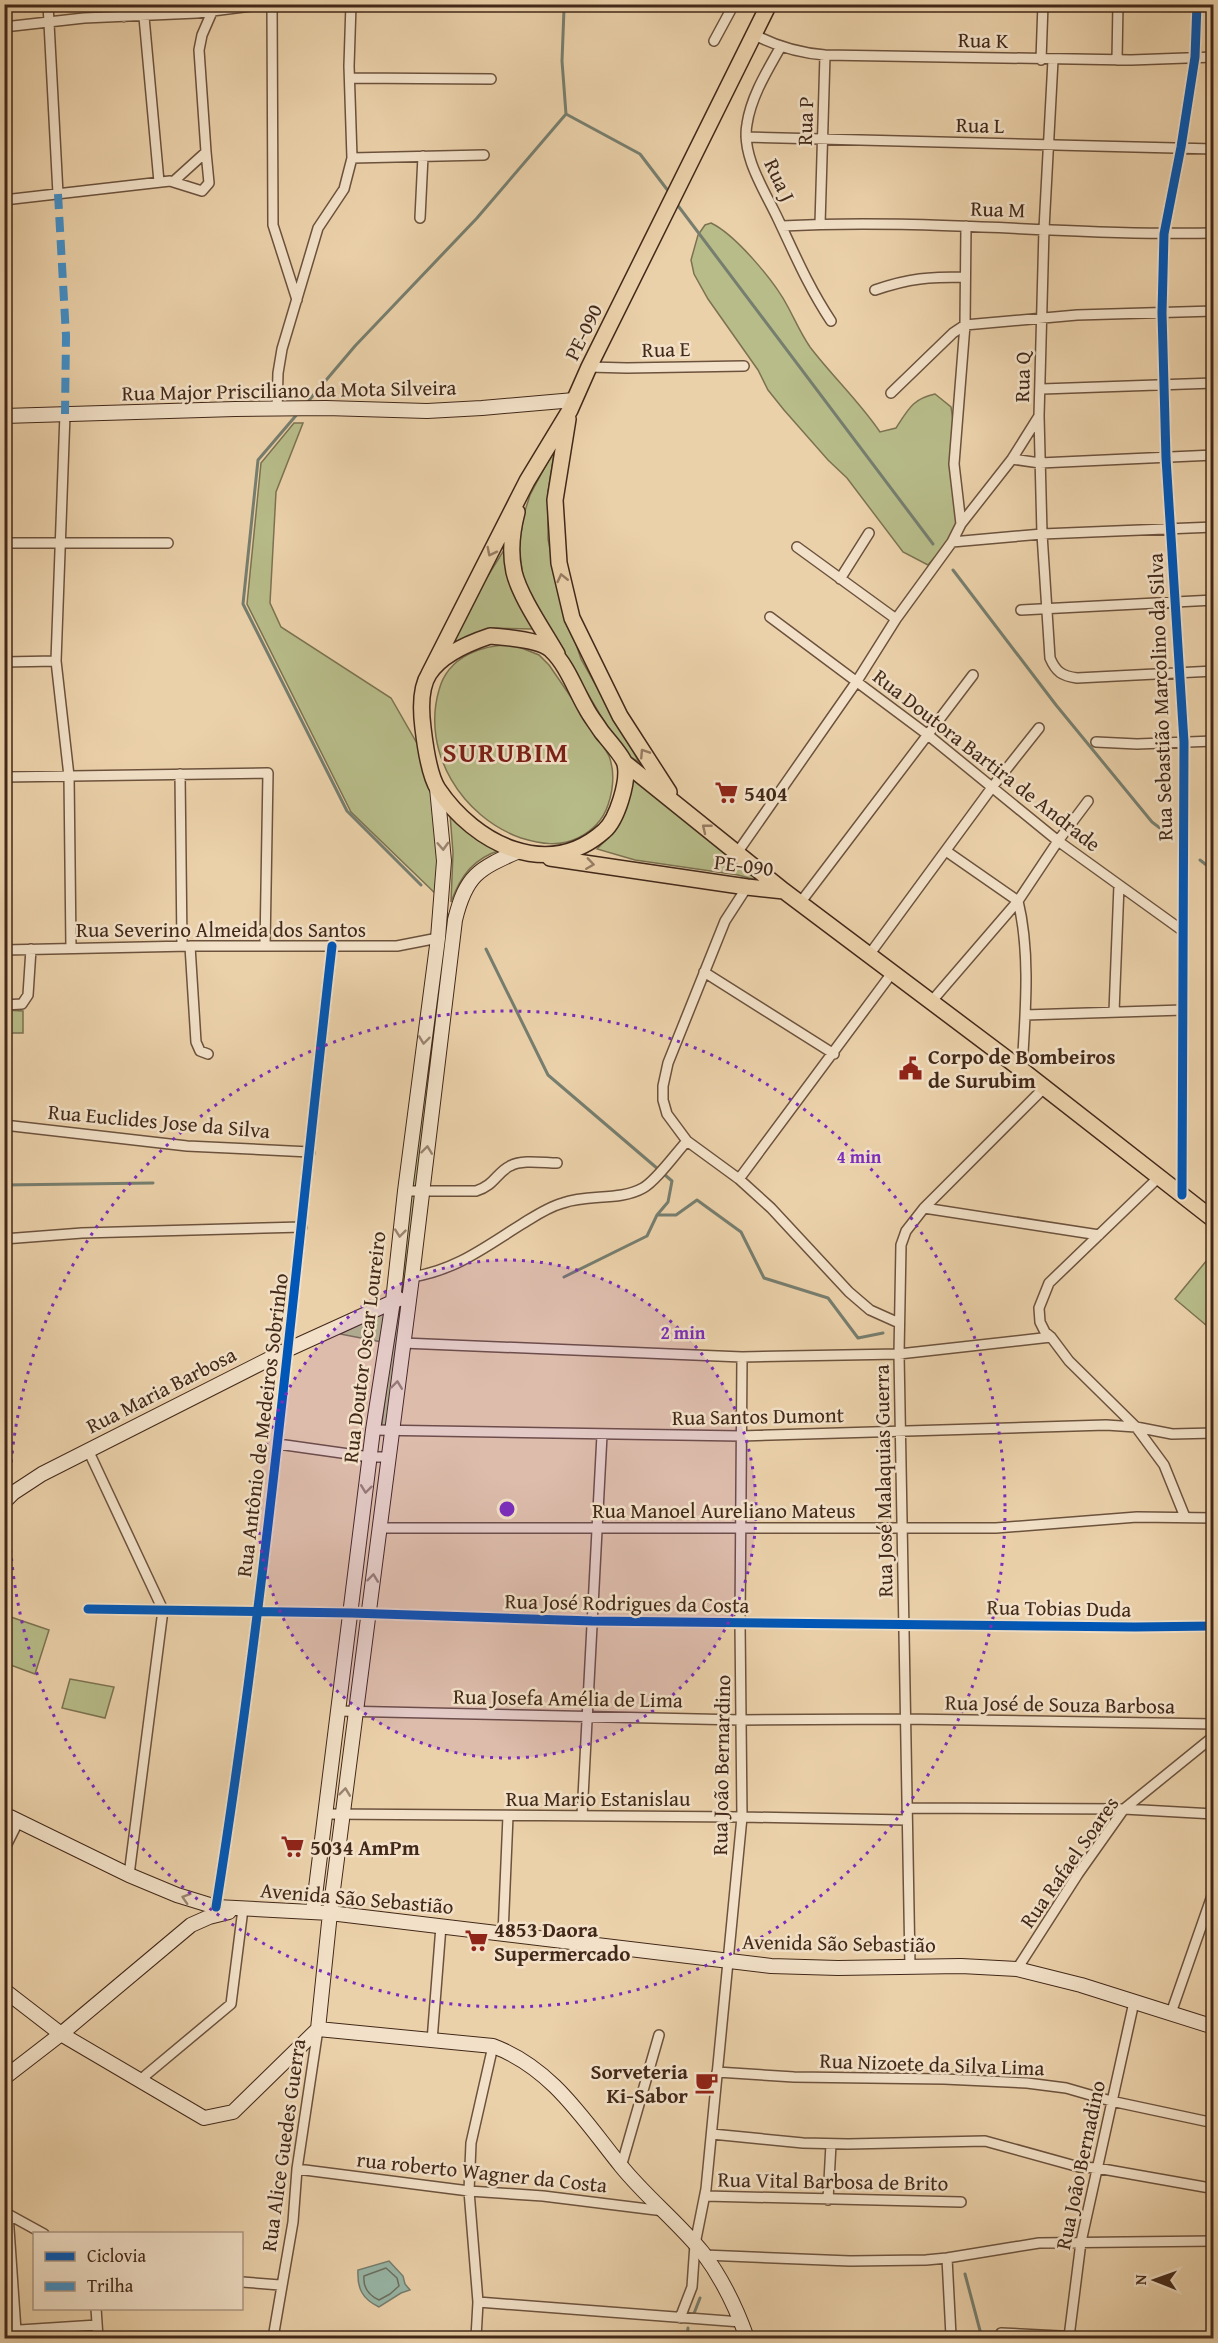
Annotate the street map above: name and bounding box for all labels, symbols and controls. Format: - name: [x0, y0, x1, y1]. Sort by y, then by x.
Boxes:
- street label: Rua K: [958, 24, 1009, 56]
- street label: Rua P: [789, 96, 821, 146]
- street label: Rua L: [956, 109, 1004, 141]
- street label: Rua J: [757, 153, 803, 207]
- street label: Rua M: [970, 193, 1026, 225]
- street label: PE-090: [556, 298, 610, 366]
- street label: Rua E: [641, 333, 691, 365]
- street label: Rua Q: [1006, 350, 1038, 403]
- street label: Rua Major Prisciliano da Mota Silveira: [121, 372, 457, 408]
- one-way arrow: [487, 545, 498, 556]
- street label: Rua Sebastião Marcolino da Silva: [1139, 552, 1181, 841]
- one-way arrow: [557, 573, 570, 583]
- street label: Rua Doutora Bartira de Andrade: [866, 661, 1108, 859]
- district label: SURUBIM: [443, 732, 569, 772]
- one-way arrow: [640, 749, 651, 760]
- place label: 5404: [744, 778, 788, 809]
- supermarket icon: 5404: [713, 780, 739, 806]
- one-way arrow: [702, 824, 713, 835]
- one-way arrow: [436, 841, 449, 850]
- street label: PE-090: [713, 846, 775, 884]
- one-way arrow: [586, 858, 595, 870]
- street label: Rua Severino Almeida dos Santos: [76, 914, 366, 945]
- one-way arrow: [419, 1035, 431, 1044]
- place label: Corpo de Bombeiros de Surubim: [928, 1041, 1115, 1096]
- public building icon: Corpo de Bombeiros de Surubim: [897, 1055, 923, 1081]
- street label: Rua Euclides Jose da Silva: [47, 1096, 271, 1146]
- text: 4 min: [837, 1143, 882, 1170]
- one-way arrow: [420, 1145, 433, 1154]
- street label: Rua Doutor Oscar Loureiro: [334, 1229, 394, 1465]
- one-way arrow: [394, 1229, 407, 1238]
- street label: Rua Antônio de Medeiros Sobrinho: [228, 1271, 296, 1579]
- text: 2 min: [661, 1319, 706, 1346]
- street label: Rua Maria Barbosa: [81, 1339, 241, 1441]
- street label: Rua José Malaquias Guerra: [865, 1364, 901, 1598]
- one-way arrow: [391, 1380, 403, 1389]
- street label: Rua Santos Dumont: [672, 1399, 845, 1433]
- one-way arrow: [361, 1484, 373, 1494]
- street label: Rua Manoel Aureliano Mateus: [592, 1495, 856, 1526]
- centre of rings: [497, 1499, 517, 1519]
- one-way arrow: [366, 1574, 378, 1583]
- street label: Rua José Rodrigues da Costa: [504, 1585, 750, 1621]
- street label: Rua Tobias Duda: [986, 1591, 1132, 1625]
- street label: Rua João Bernardino: [704, 1674, 738, 1856]
- street label: Rua Josefa Amélia de Lima: [453, 1680, 683, 1716]
- street label: Rua José de Souza Barbosa: [945, 1686, 1175, 1722]
- street label: Rua Mario Estanislau: [506, 1783, 691, 1814]
- one-way arrow: [339, 1788, 351, 1797]
- street label: Rua Rafael Soares: [1012, 1790, 1126, 1934]
- place label: 5034 AmPm: [310, 1832, 420, 1863]
- supermarket icon: 5034 AmPm: [279, 1834, 305, 1860]
- street label: Avenida São Sebastião: [259, 1874, 455, 1922]
- one-way arrow: [181, 1892, 192, 1905]
- place label: 4853 Daora Supermercado: [494, 1914, 630, 1969]
- street label: Avenida São Sebastião: [742, 1926, 936, 1960]
- supermarket icon: 4853 Daora Supermercado: [463, 1928, 489, 1954]
- street label: Rua Alice Guedes Guerra: [253, 2037, 313, 2253]
- street label: Rua Nizoete da Silva Lima: [819, 2045, 1045, 2083]
- place label: Sorveteria Ki-Sabor: [590, 2056, 688, 2111]
- cafe icon: Sorveteria Ki-Sabor: [693, 2070, 719, 2096]
- street label: Rua João Bernadino: [1047, 2077, 1113, 2253]
- street label: rua roberto Wagner da Costa: [355, 2143, 609, 2201]
- street label: Rua Vital Barbosa de Brito: [717, 2163, 949, 2199]
- legend: [33, 2232, 243, 2310]
- text: Ciclovia: [87, 2242, 146, 2269]
- north arrow: [1125, 2250, 1185, 2310]
- text: Trilha: [87, 2272, 134, 2299]
- text: N: [1128, 2274, 1152, 2285]

